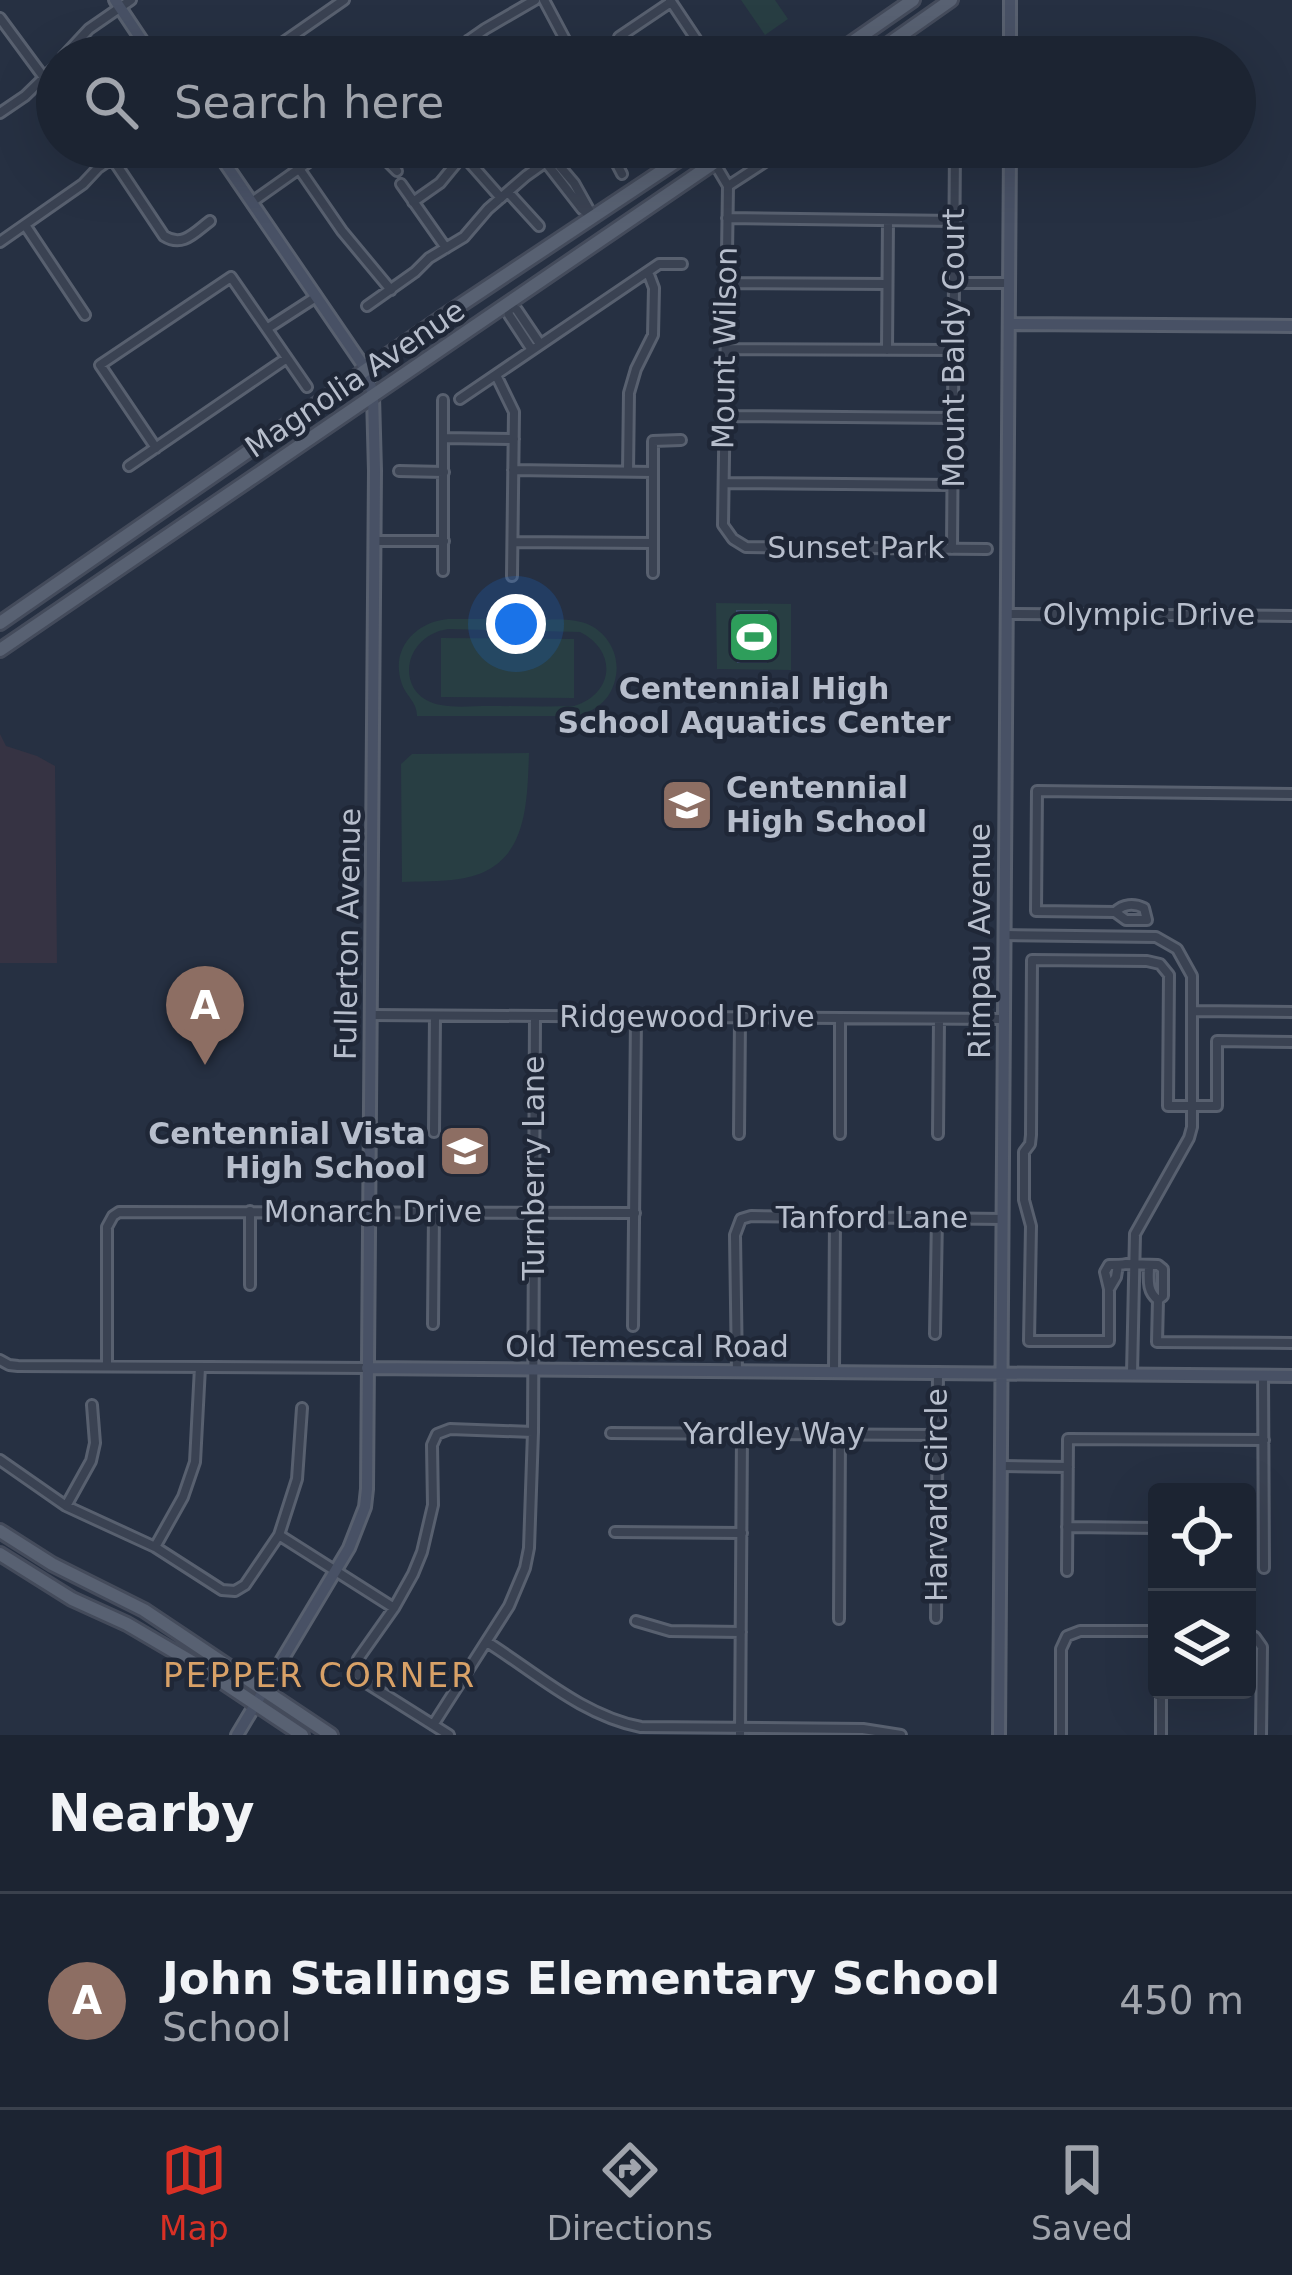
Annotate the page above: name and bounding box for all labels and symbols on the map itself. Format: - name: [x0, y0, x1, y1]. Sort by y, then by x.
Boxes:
- street label: Mount Baldy Court: [936, 208, 971, 488]
- street label: Mount Wilson: [705, 247, 744, 449]
- street label: Magnolia Avenue: [239, 292, 471, 465]
- street label: Sunset Park: [767, 530, 945, 565]
- your location: [486, 594, 546, 654]
- street label: Olympic Drive: [1043, 597, 1255, 632]
- sports icon: Centennial High School Aquatics Center: [726, 609, 782, 665]
- place label: Centennial High School Aquatics Center: [558, 671, 951, 740]
- place label: Centennial High School: [726, 770, 927, 839]
- school or university icon: Centennial High School: [659, 777, 715, 833]
- street label: Fullerton Avenue: [328, 808, 367, 1060]
- street label: Rimpau Avenue: [962, 823, 997, 1059]
- pin: A: [166, 966, 244, 1065]
- street label: Ridgewood Drive: [559, 999, 815, 1034]
- street label: Turnberry Lane: [516, 1055, 551, 1282]
- place label: Centennial Vista High School: [148, 1116, 426, 1185]
- school or university icon: Centennial Vista High School: [437, 1123, 493, 1179]
- street label: Monarch Drive: [264, 1194, 482, 1229]
- street label: Tanford Lane: [775, 1200, 968, 1235]
- street label: Old Temescal Road: [505, 1329, 789, 1364]
- street label: Harvard Circle: [919, 1388, 954, 1602]
- street label: Yardley Way: [682, 1416, 865, 1451]
- district label: PEPPER CORNER: [163, 1656, 477, 1695]

